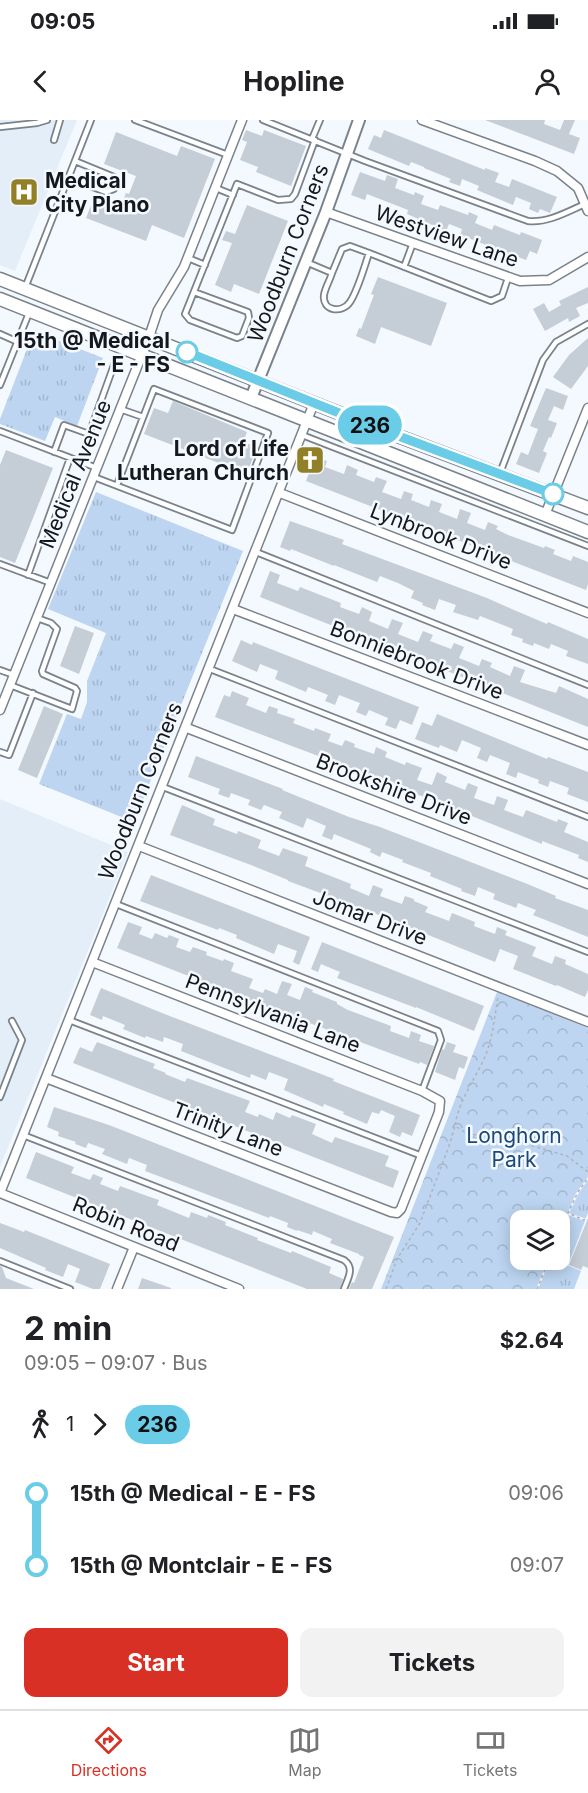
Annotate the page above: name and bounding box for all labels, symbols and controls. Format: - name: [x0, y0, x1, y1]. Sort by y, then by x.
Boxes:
- text: 09:05: [30, 8, 95, 34]
- icon: back: [24, 65, 57, 98]
- text: Hopline: [243, 65, 345, 98]
- icon: person: [531, 65, 564, 98]
- street label: Woodburn Corners: [242, 160, 334, 346]
- place label: Medical City Plano: [45, 168, 150, 217]
- hospital icon: Medical City Plano: [8, 176, 40, 208]
- street label: Westview Lane: [372, 200, 522, 272]
- place label: 15th @ Medical - E - FS: [14, 328, 170, 377]
- marker: 15th @ Medical - E - FS: [176, 341, 198, 363]
- street label: Medical Avenue: [34, 396, 116, 552]
- line badge: 236: [336, 406, 404, 444]
- text: 236: [350, 413, 390, 438]
- place label: Lord of Life Lutheran Church: [117, 436, 289, 485]
- church icon: Lord of Life Lutheran Church: [294, 444, 326, 476]
- unlabelled marker: [542, 483, 564, 505]
- street label: Lynbrook Drive: [367, 497, 515, 575]
- street label: Bonniebrook Drive: [327, 615, 507, 705]
- street label: Woodburn Corners: [93, 699, 187, 883]
- street label: Brookshire Drive: [313, 748, 475, 830]
- street label: Jomar Drive: [309, 884, 431, 950]
- street label: Pennsylvania Lane: [182, 968, 364, 1058]
- street label: Trinity Lane: [169, 1096, 287, 1162]
- park label: Longhorn Park: [466, 1123, 562, 1172]
- street label: Robin Road: [69, 1191, 183, 1257]
- map controls: [510, 1210, 570, 1270]
- button: layers: [510, 1210, 570, 1270]
- text: 2 min: [24, 1308, 112, 1348]
- text: $2.64: [500, 1327, 564, 1353]
- text: 09:05 – 09:07 · Bus: [24, 1351, 208, 1375]
- icon: walk: [24, 1408, 57, 1441]
- icon: forward: [83, 1408, 116, 1441]
- text: 1: [66, 1412, 74, 1436]
- text: 236: [137, 1412, 178, 1437]
- text: 15th @ Medical - E - FS: [70, 1480, 316, 1506]
- text: 09:06: [508, 1481, 564, 1505]
- text: 15th @ Montclair - E - FS: [70, 1552, 332, 1578]
- text: 09:07: [510, 1553, 564, 1577]
- button: Start: [24, 1628, 288, 1697]
- button: Tickets: [300, 1628, 564, 1697]
- tab: Directions: [71, 1724, 147, 1780]
- tab: Map: [288, 1724, 321, 1780]
- tab: Tickets: [463, 1724, 517, 1780]

